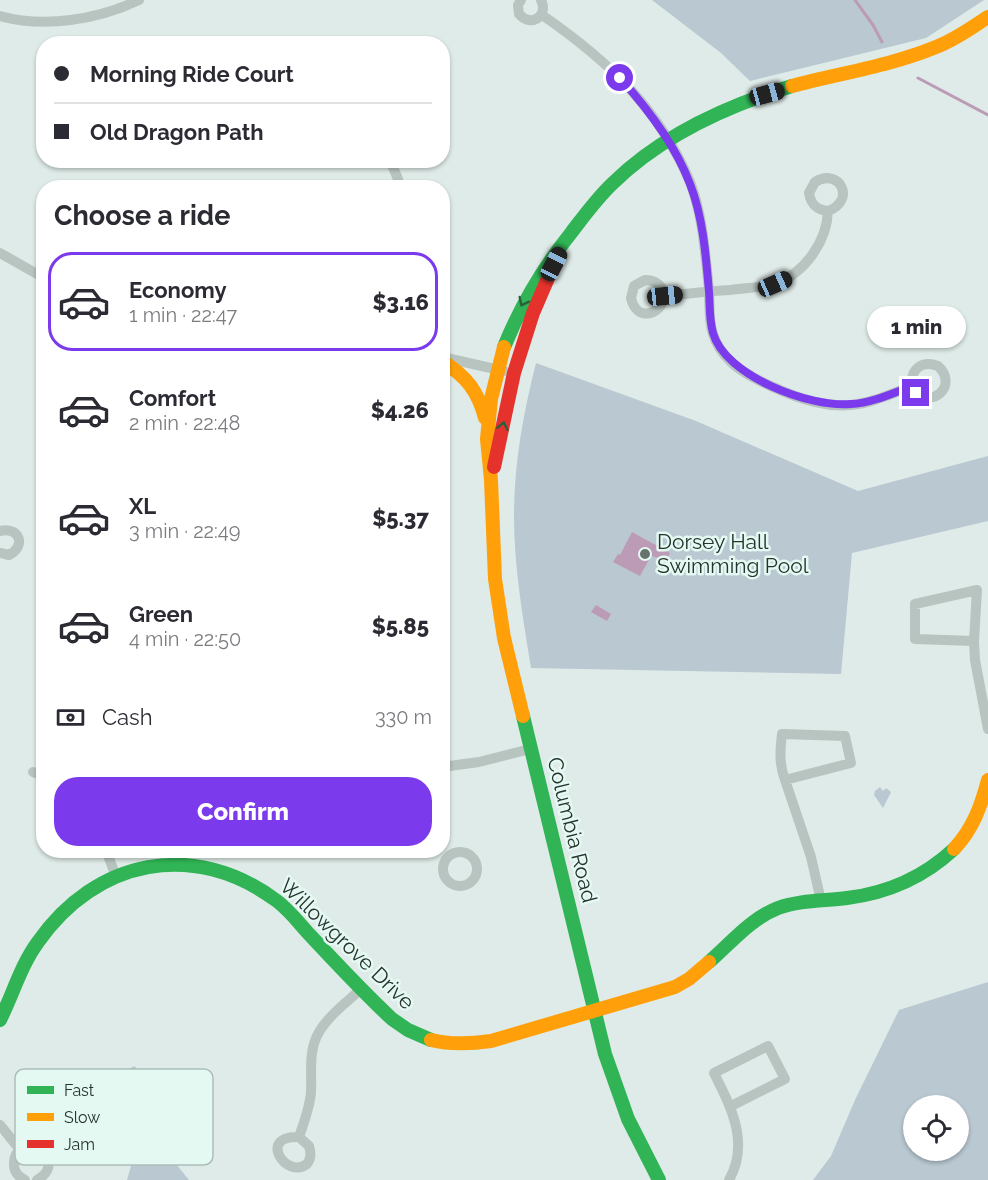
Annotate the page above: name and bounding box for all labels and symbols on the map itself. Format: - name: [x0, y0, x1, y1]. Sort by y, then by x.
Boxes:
- route start: [606, 64, 633, 91]
- car: [747, 81, 787, 107]
- car: [538, 244, 570, 284]
- car: [755, 268, 795, 300]
- car: [646, 285, 684, 307]
- one-way arrow: [519, 296, 531, 307]
- callout: 1 min: [866, 306, 966, 348]
- route end: [902, 379, 929, 406]
- one-way arrow: [496, 421, 509, 431]
- place label: Dorsey Hall Swimming Pool: [657, 529, 809, 578]
- marker: Dorsey Hall Swimming Pool: [638, 547, 652, 561]
- street label: Columbia Road: [542, 755, 603, 905]
- street label: Willowgrove Drive: [275, 873, 420, 1014]
- legend: [15, 1069, 213, 1165]
- text: Fast: [64, 1081, 95, 1100]
- text: Slow: [64, 1108, 100, 1127]
- text: Jam: [64, 1135, 95, 1154]

